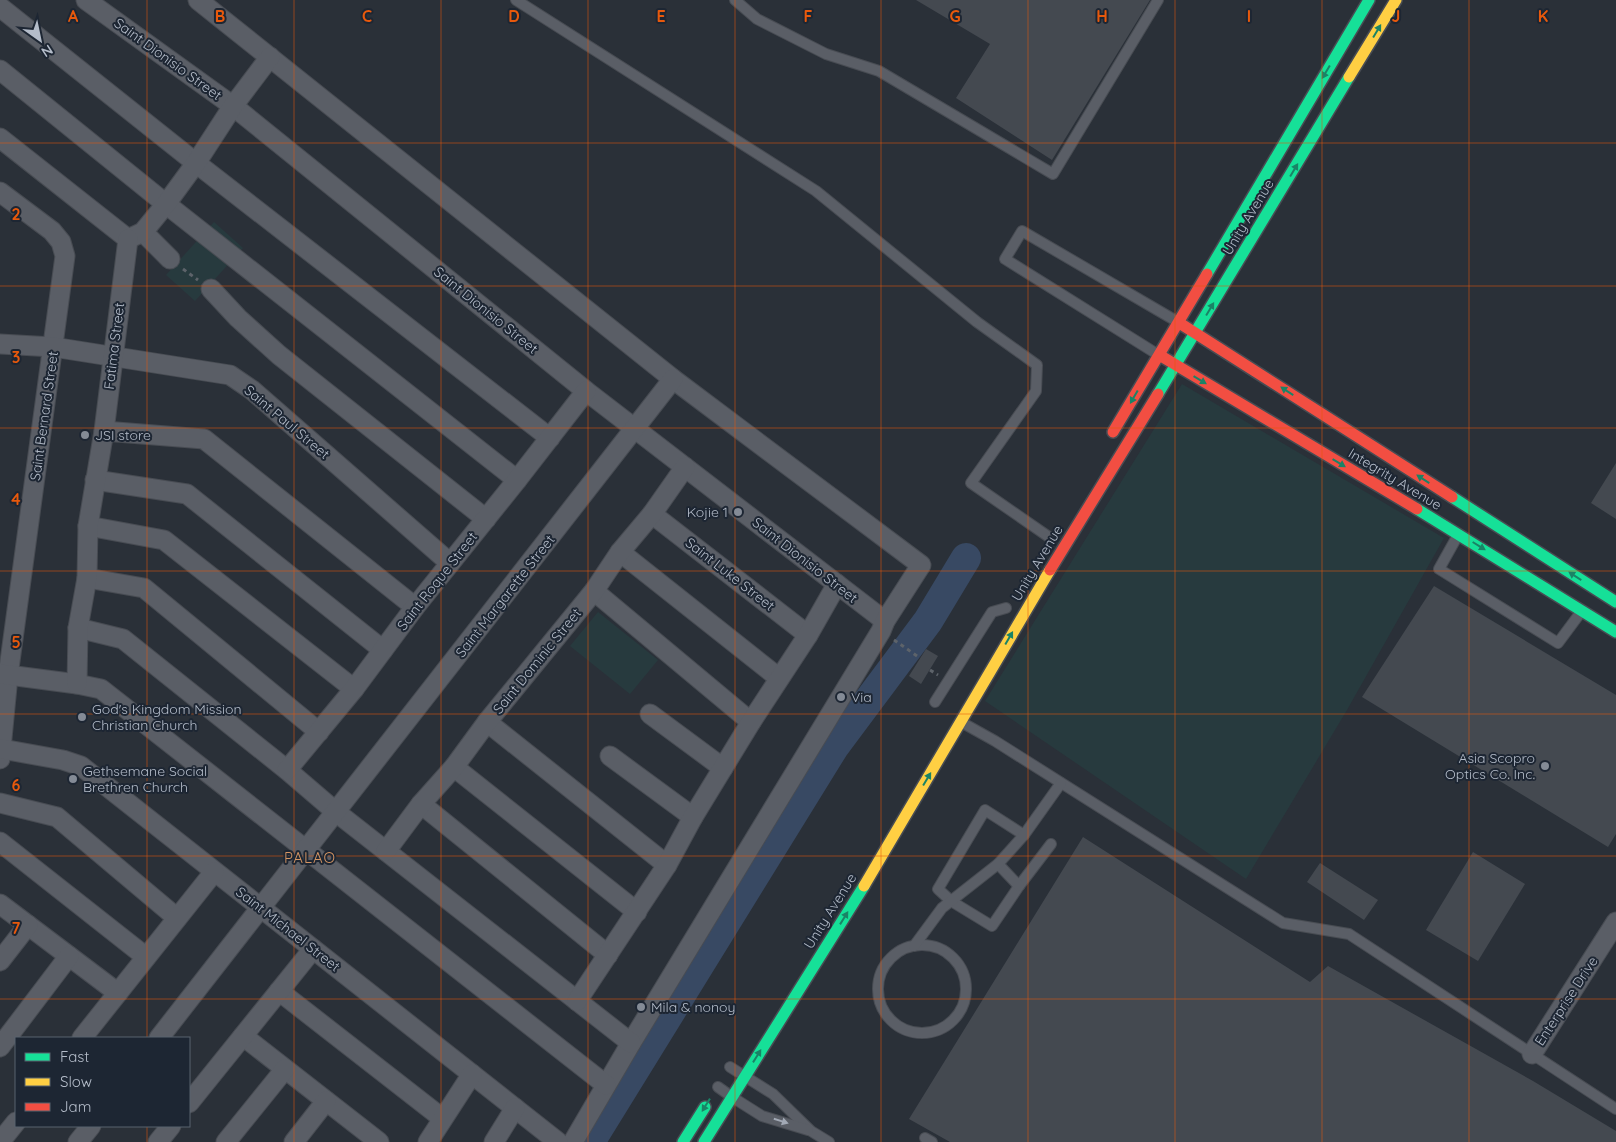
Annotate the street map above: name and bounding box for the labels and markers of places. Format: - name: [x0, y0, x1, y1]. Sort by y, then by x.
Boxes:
- place label: JSI store: [95, 426, 151, 444]
- marker: JSI store: [79, 429, 91, 441]
- place label: Kojie 1: [687, 503, 728, 521]
- marker: Kojie 1: [732, 506, 744, 518]
- place label: Via: [851, 688, 872, 706]
- marker: Via: [835, 691, 847, 703]
- place label: God's Kingdom Mission Christian Church: [92, 700, 242, 734]
- marker: God's Kingdom Mission Christian Church: [76, 711, 88, 723]
- place label: Asia Scopro Optics Co. Inc.: [1445, 749, 1535, 783]
- marker: Asia Scopro Optics Co. Inc.: [1539, 760, 1551, 772]
- place label: Gethsemane Social Brethren Church: [83, 762, 207, 796]
- marker: Gethsemane Social Brethren Church: [67, 773, 79, 785]
- place label: Mila & nonoy: [651, 998, 735, 1016]
- marker: Mila & nonoy: [635, 1001, 647, 1013]

